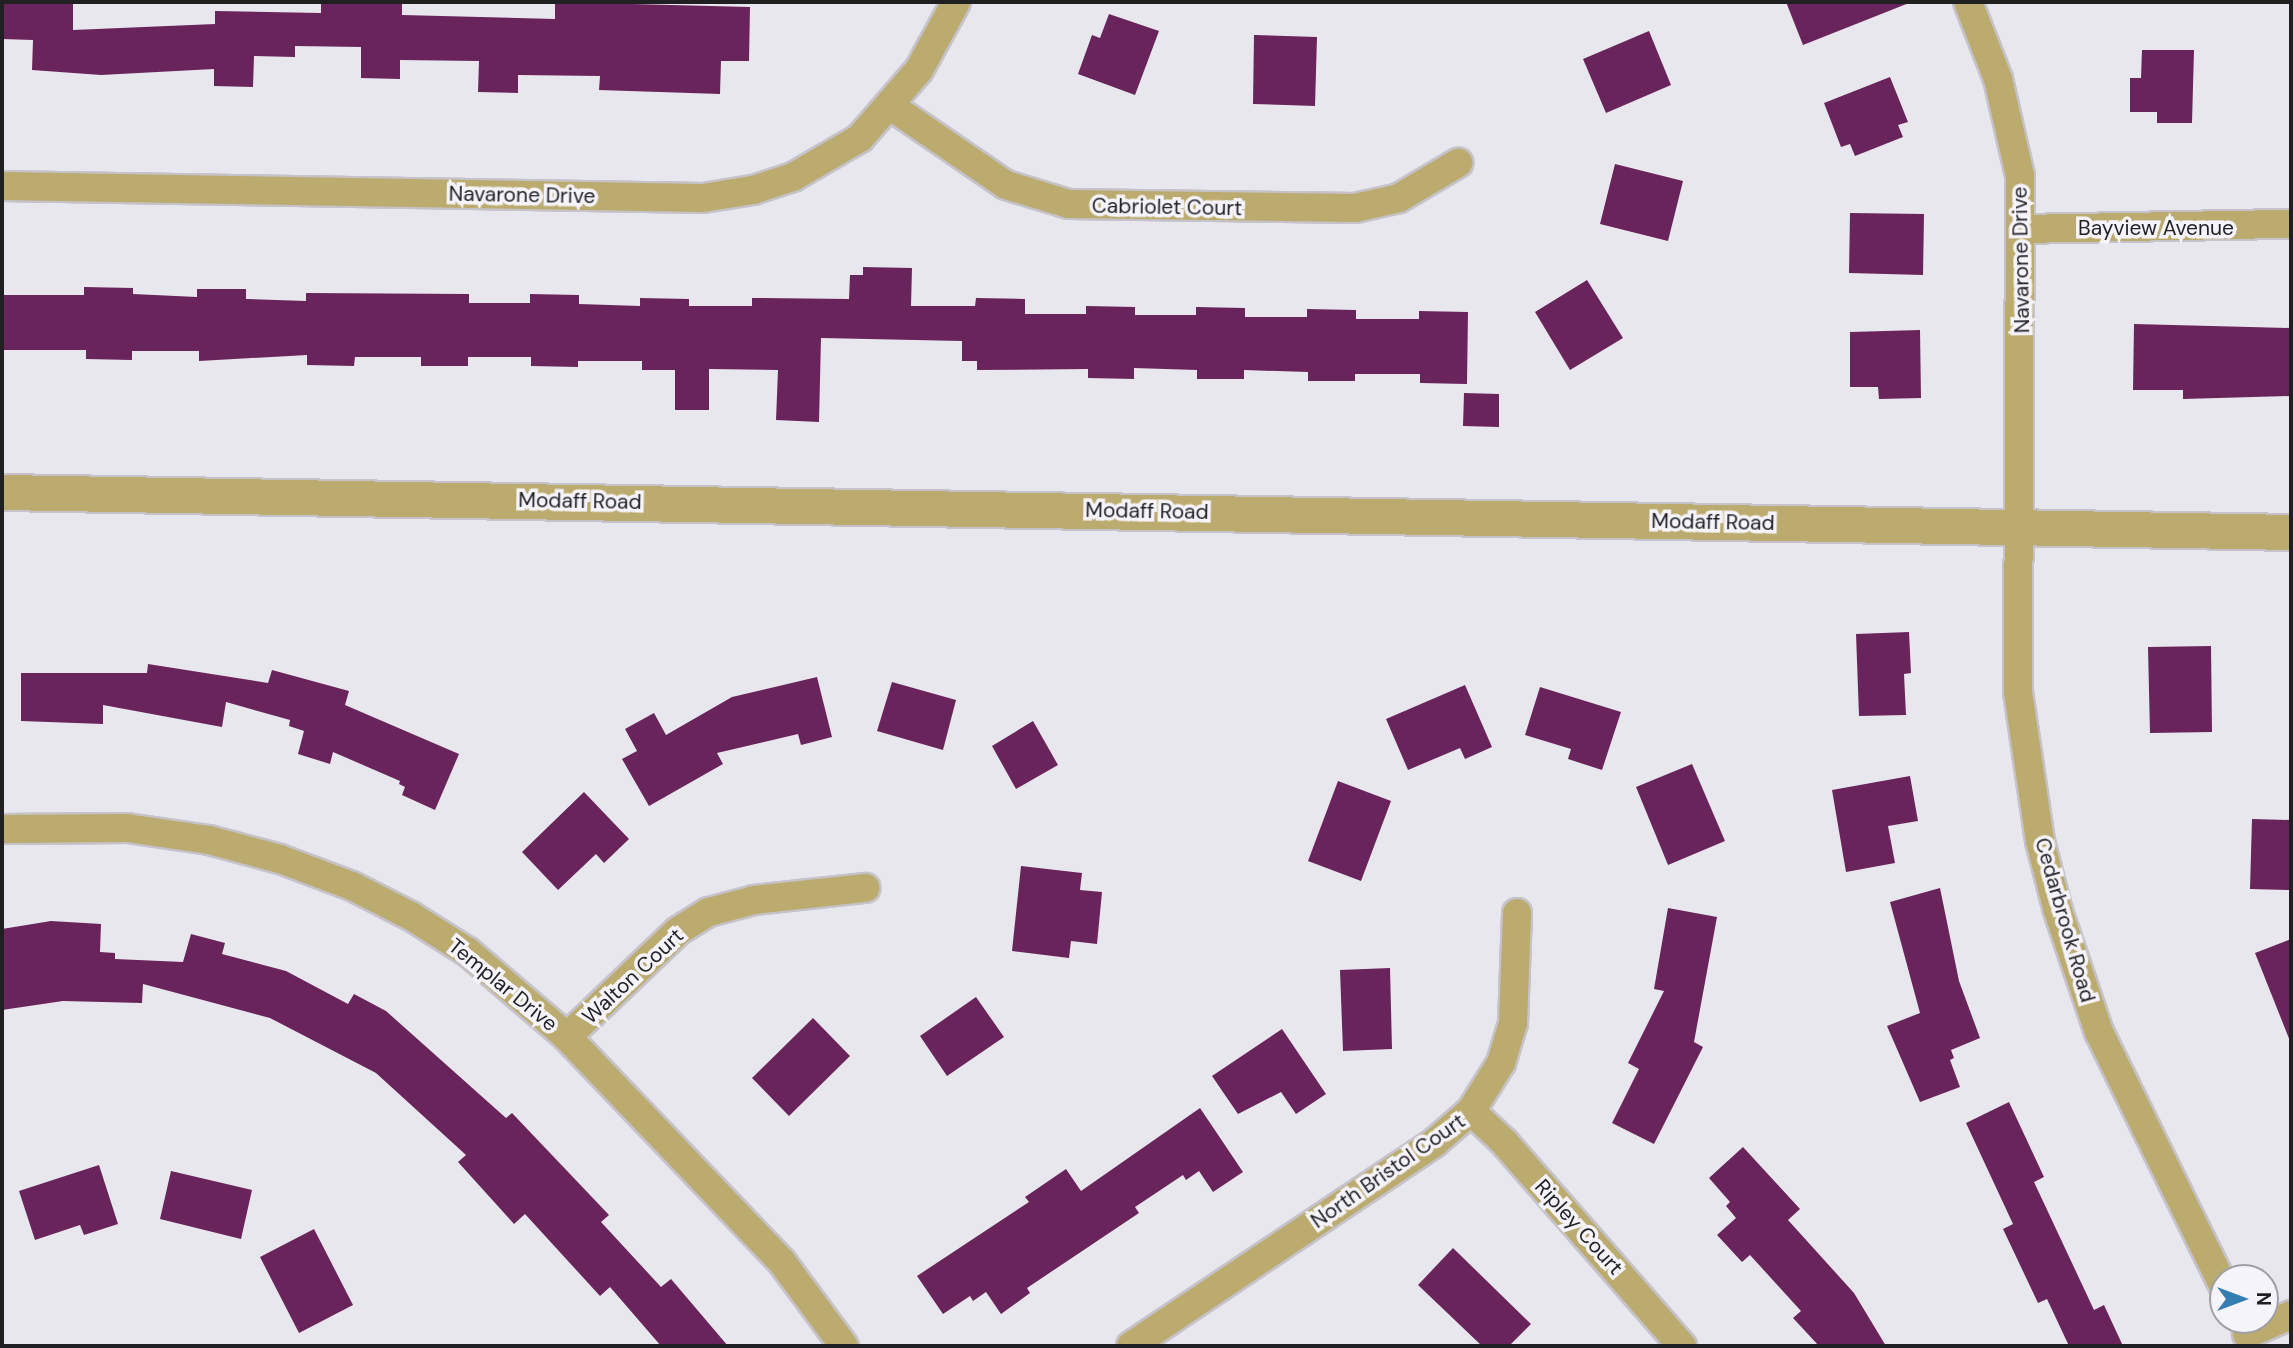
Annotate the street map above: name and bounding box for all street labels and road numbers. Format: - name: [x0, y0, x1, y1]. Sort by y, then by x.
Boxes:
- street label: Navarone Drive: [448, 181, 596, 209]
- street label: Navarone Drive: [2007, 186, 2035, 334]
- street label: Cabriolet Court: [1092, 193, 1242, 221]
- street label: Bayview Avenue: [2078, 215, 2234, 241]
- street label: Modaff Road: [518, 487, 642, 515]
- street label: Modaff Road: [1085, 497, 1209, 525]
- street label: Modaff Road: [1651, 508, 1775, 536]
- street label: Cedarbrook Road: [2029, 835, 2101, 1005]
- street label: Walton Court: [577, 923, 689, 1029]
- street label: Templar Drive: [443, 933, 563, 1037]
- street label: North Bristol Court: [1306, 1108, 1470, 1234]
- street label: Ripley Court: [1530, 1174, 1628, 1280]

